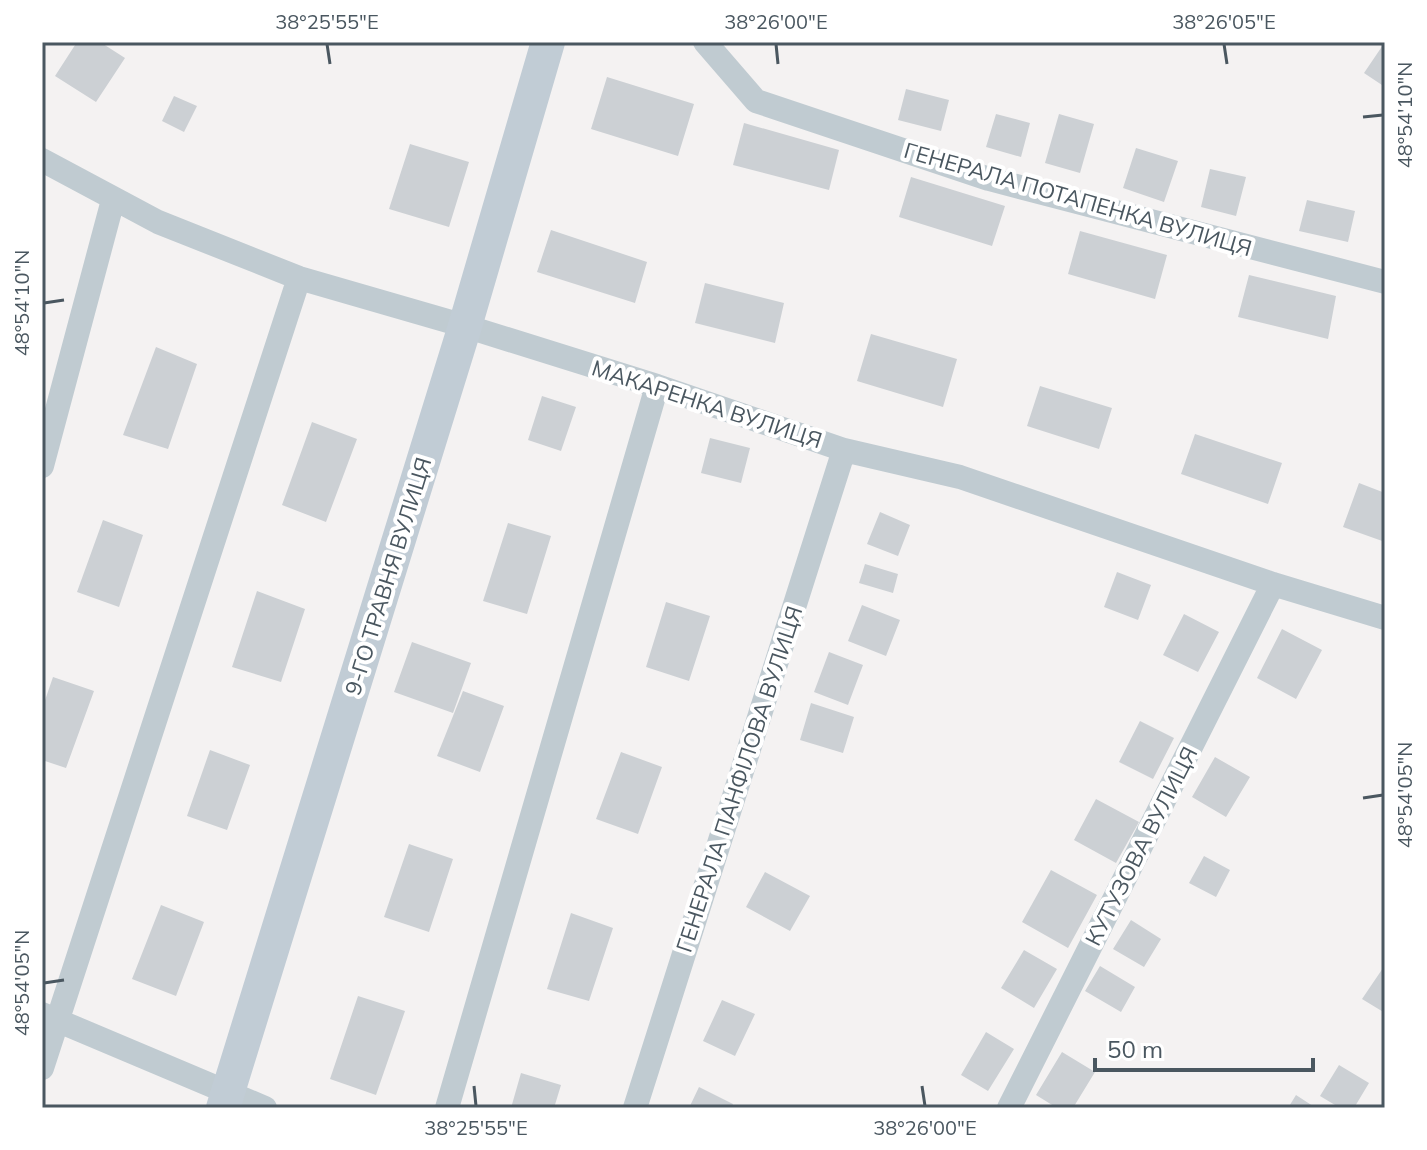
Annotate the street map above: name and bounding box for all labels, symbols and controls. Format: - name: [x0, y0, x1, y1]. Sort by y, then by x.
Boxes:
- text: 38°25'55"E: [275, 9, 379, 34]
- text: 38°26'00"E: [724, 9, 828, 34]
- text: 38°26'05"E: [1172, 9, 1276, 34]
- text: 48°54'10"N: [1392, 62, 1417, 168]
- street label: ГЕНЕРАЛА ПОТАПЕНКА ВУЛИЦЯ: [901, 136, 1255, 262]
- text: 48°54'10"N: [9, 250, 34, 356]
- street label: МАКАРЕНКА ВУЛИЦЯ: [588, 354, 826, 454]
- street label: 9-ГО ТРАВНЯ ВУЛИЦЯ: [338, 454, 438, 698]
- street label: ГЕНЕРАЛА ПАНФІЛОВА ВУЛИЦЯ: [670, 602, 808, 956]
- street label: КУТУЗОВА ВУЛИЦЯ: [1079, 742, 1203, 950]
- text: 48°54'05"N: [1392, 742, 1417, 848]
- text: 48°54'05"N: [9, 930, 34, 1036]
- scale bar: [1095, 1022, 1313, 1072]
- text: 50 m: [1107, 1034, 1163, 1064]
- text: 38°25'55"E: [424, 1115, 528, 1140]
- text: 38°26'00"E: [873, 1115, 977, 1140]

